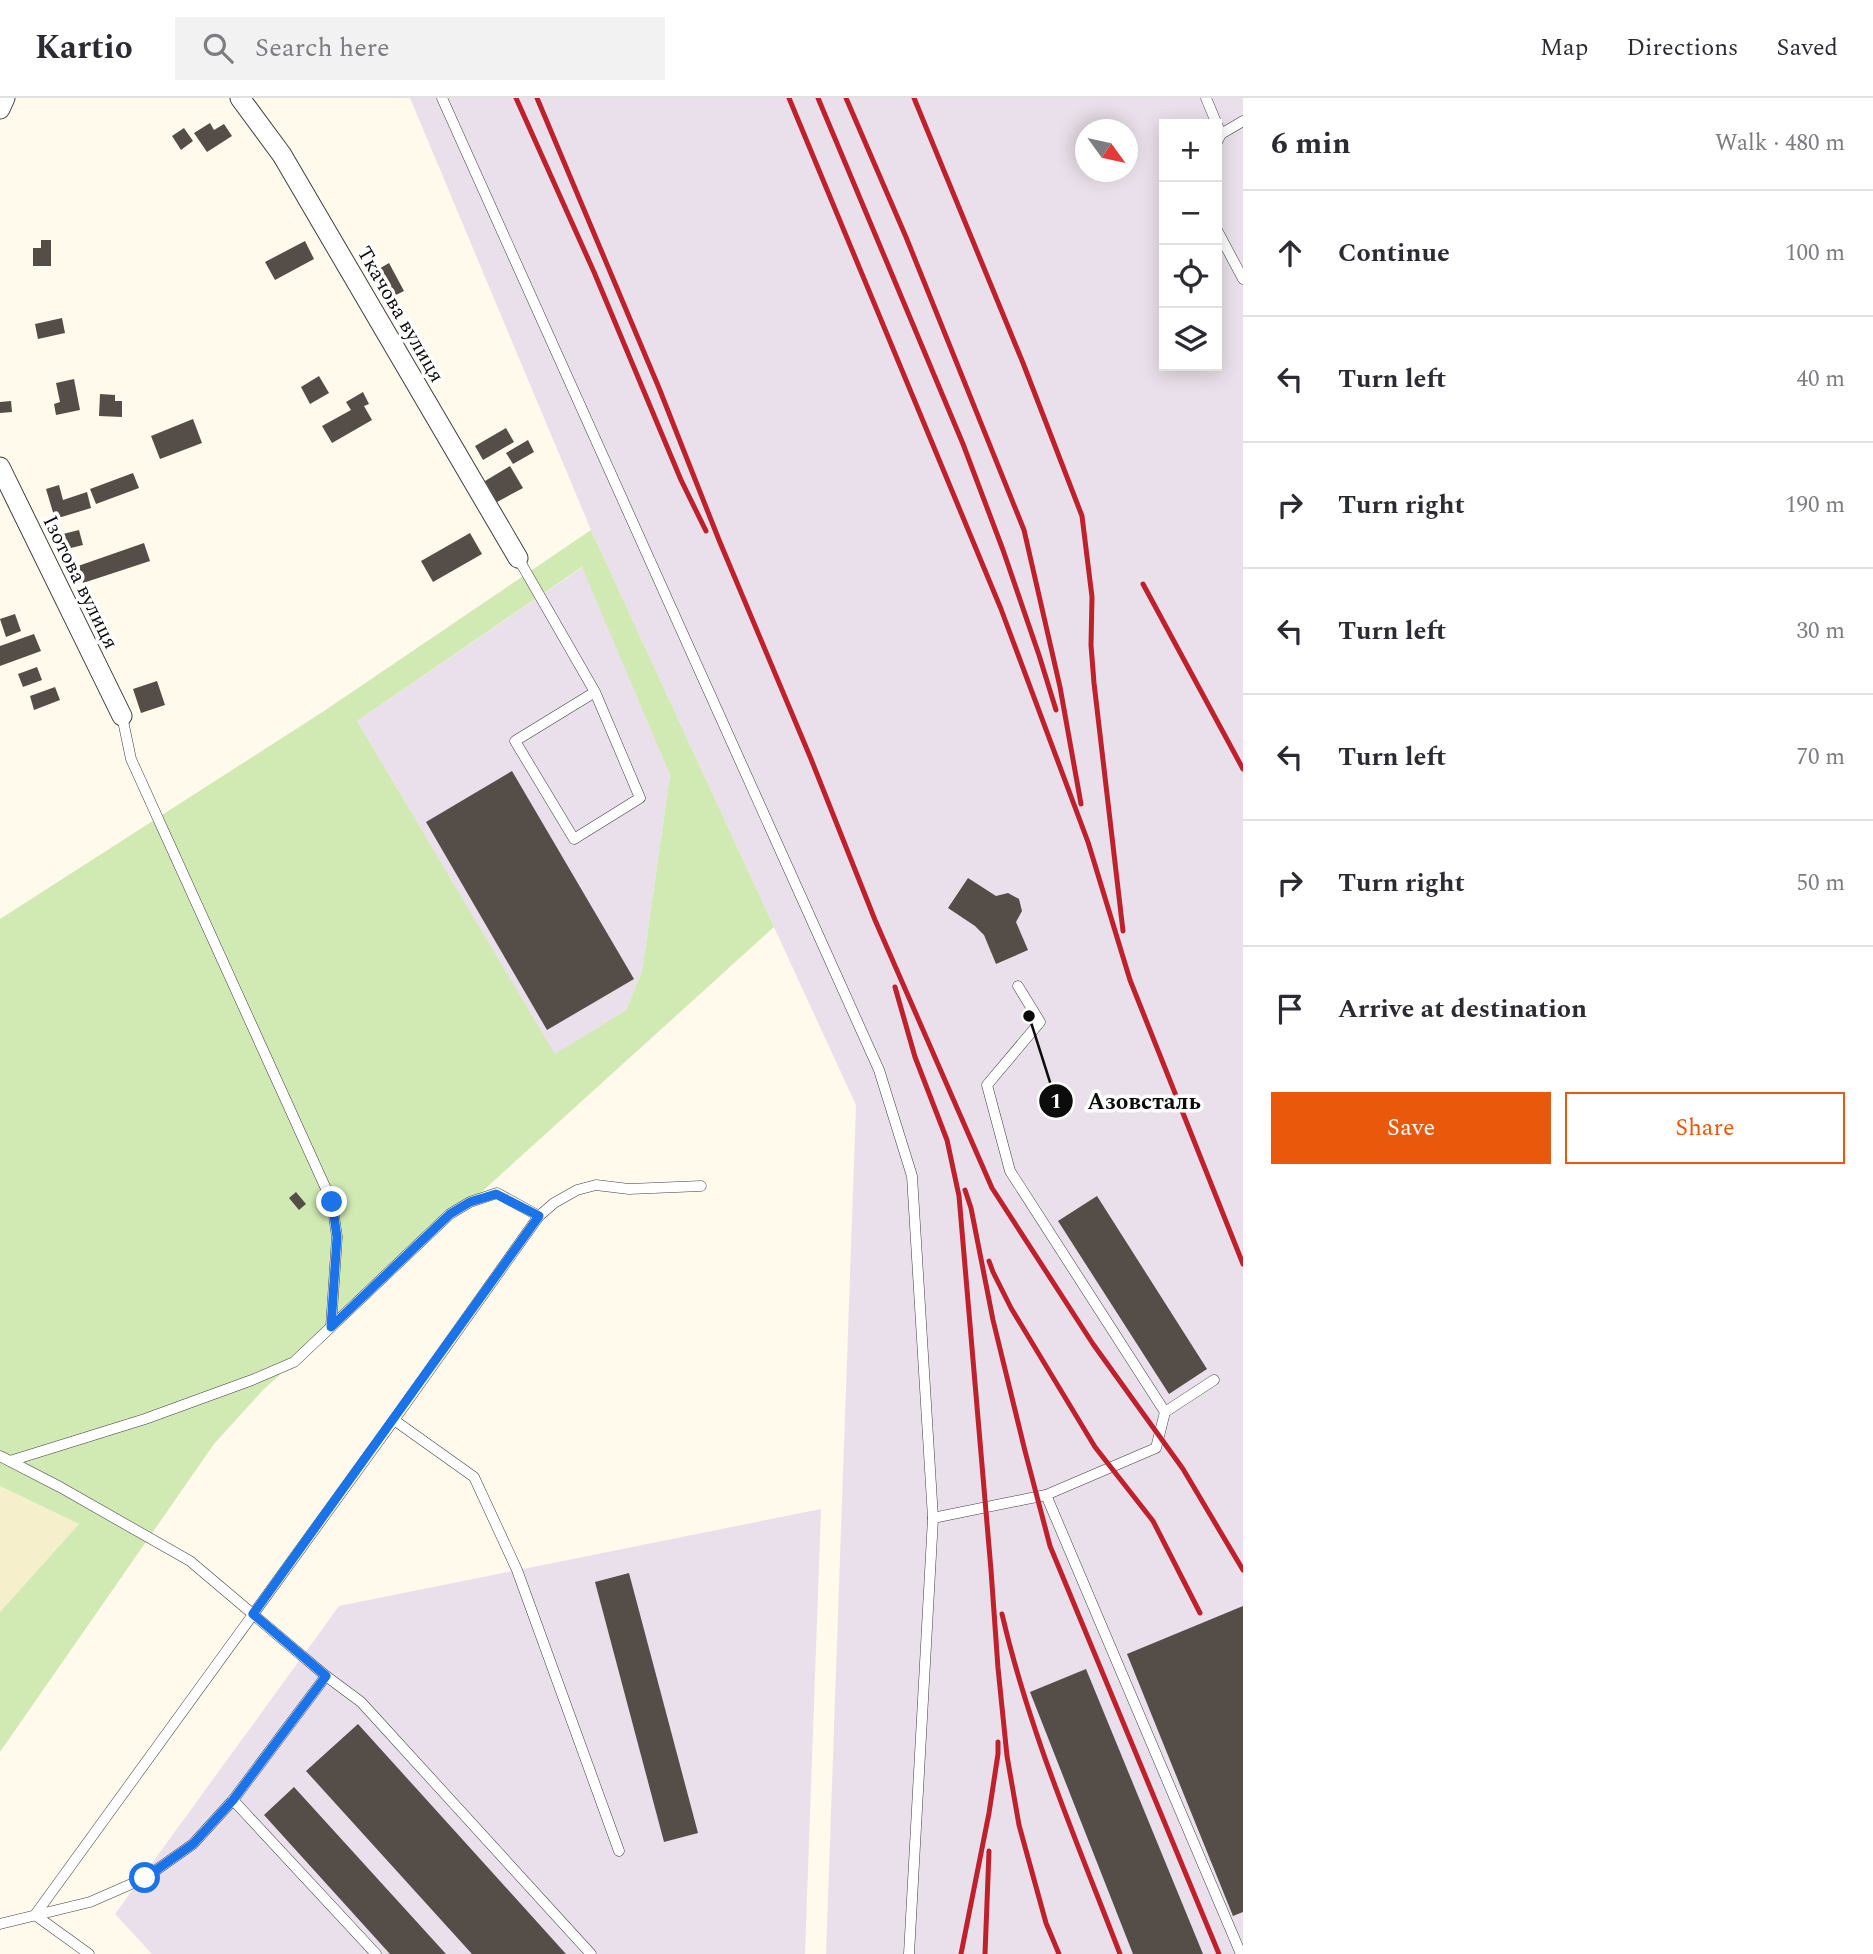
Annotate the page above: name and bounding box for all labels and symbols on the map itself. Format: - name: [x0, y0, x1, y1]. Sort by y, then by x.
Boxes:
- north arrow: [1075, 119, 1138, 182]
- street label: Ткачова вулиця: [348, 240, 452, 389]
- street label: Ізотова вулиця: [34, 510, 126, 655]
- callout: Азовсталь: [1038, 1079, 1215, 1123]
- text: Азовсталь: [1087, 1085, 1201, 1120]
- text: 1: [1050, 1086, 1062, 1118]
- route end: [316, 1186, 347, 1217]
- route start: [129, 1862, 160, 1893]

